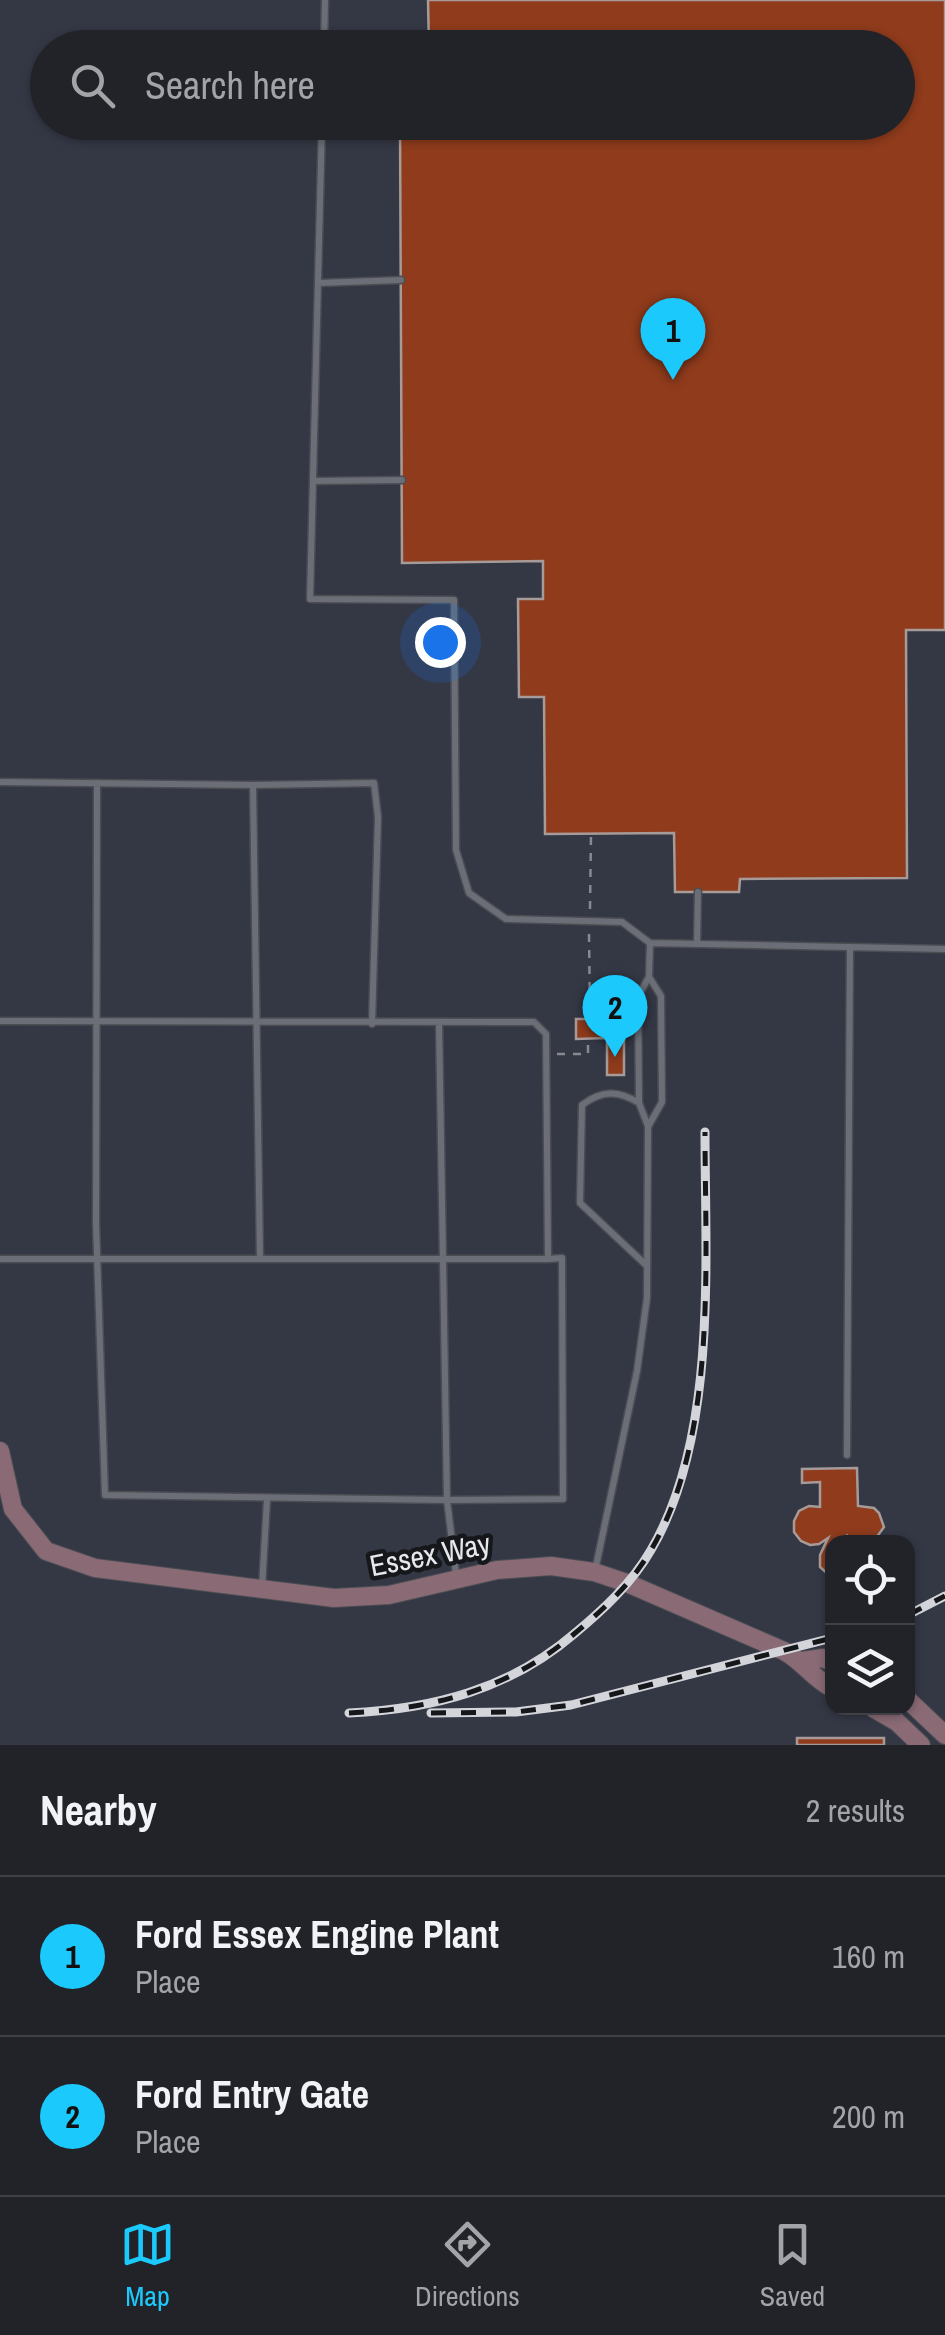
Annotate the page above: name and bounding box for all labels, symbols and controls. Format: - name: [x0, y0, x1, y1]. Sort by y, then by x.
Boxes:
- search box: [30, 30, 915, 140]
- icon: search: [65, 58, 120, 113]
- text: Search here: [145, 60, 315, 111]
- pin: 1: [640, 298, 706, 380]
- your location: [415, 617, 466, 668]
- pin: 2: [582, 974, 648, 1057]
- street label: Essex Way: [366, 1523, 494, 1585]
- map controls: [825, 1535, 915, 1715]
- button: locate: [825, 1535, 915, 1625]
- button: layers: [825, 1625, 915, 1715]
- text: Nearby: [40, 1782, 157, 1838]
- text: 2 results: [806, 1789, 905, 1832]
- text: Ford Essex Engine Plant: [135, 1909, 499, 1960]
- text: 1: [65, 1935, 80, 1978]
- text: 160 m: [832, 1935, 905, 1978]
- text: Place: [135, 1960, 201, 2003]
- text: Ford Entry Gate: [135, 2069, 369, 2120]
- text: 2: [65, 2095, 80, 2138]
- text: 200 m: [832, 2095, 905, 2138]
- text: Place: [135, 2120, 201, 2163]
- tab: Map: [120, 2217, 175, 2315]
- tab: Directions: [415, 2217, 520, 2315]
- tab: Saved: [760, 2217, 825, 2315]

